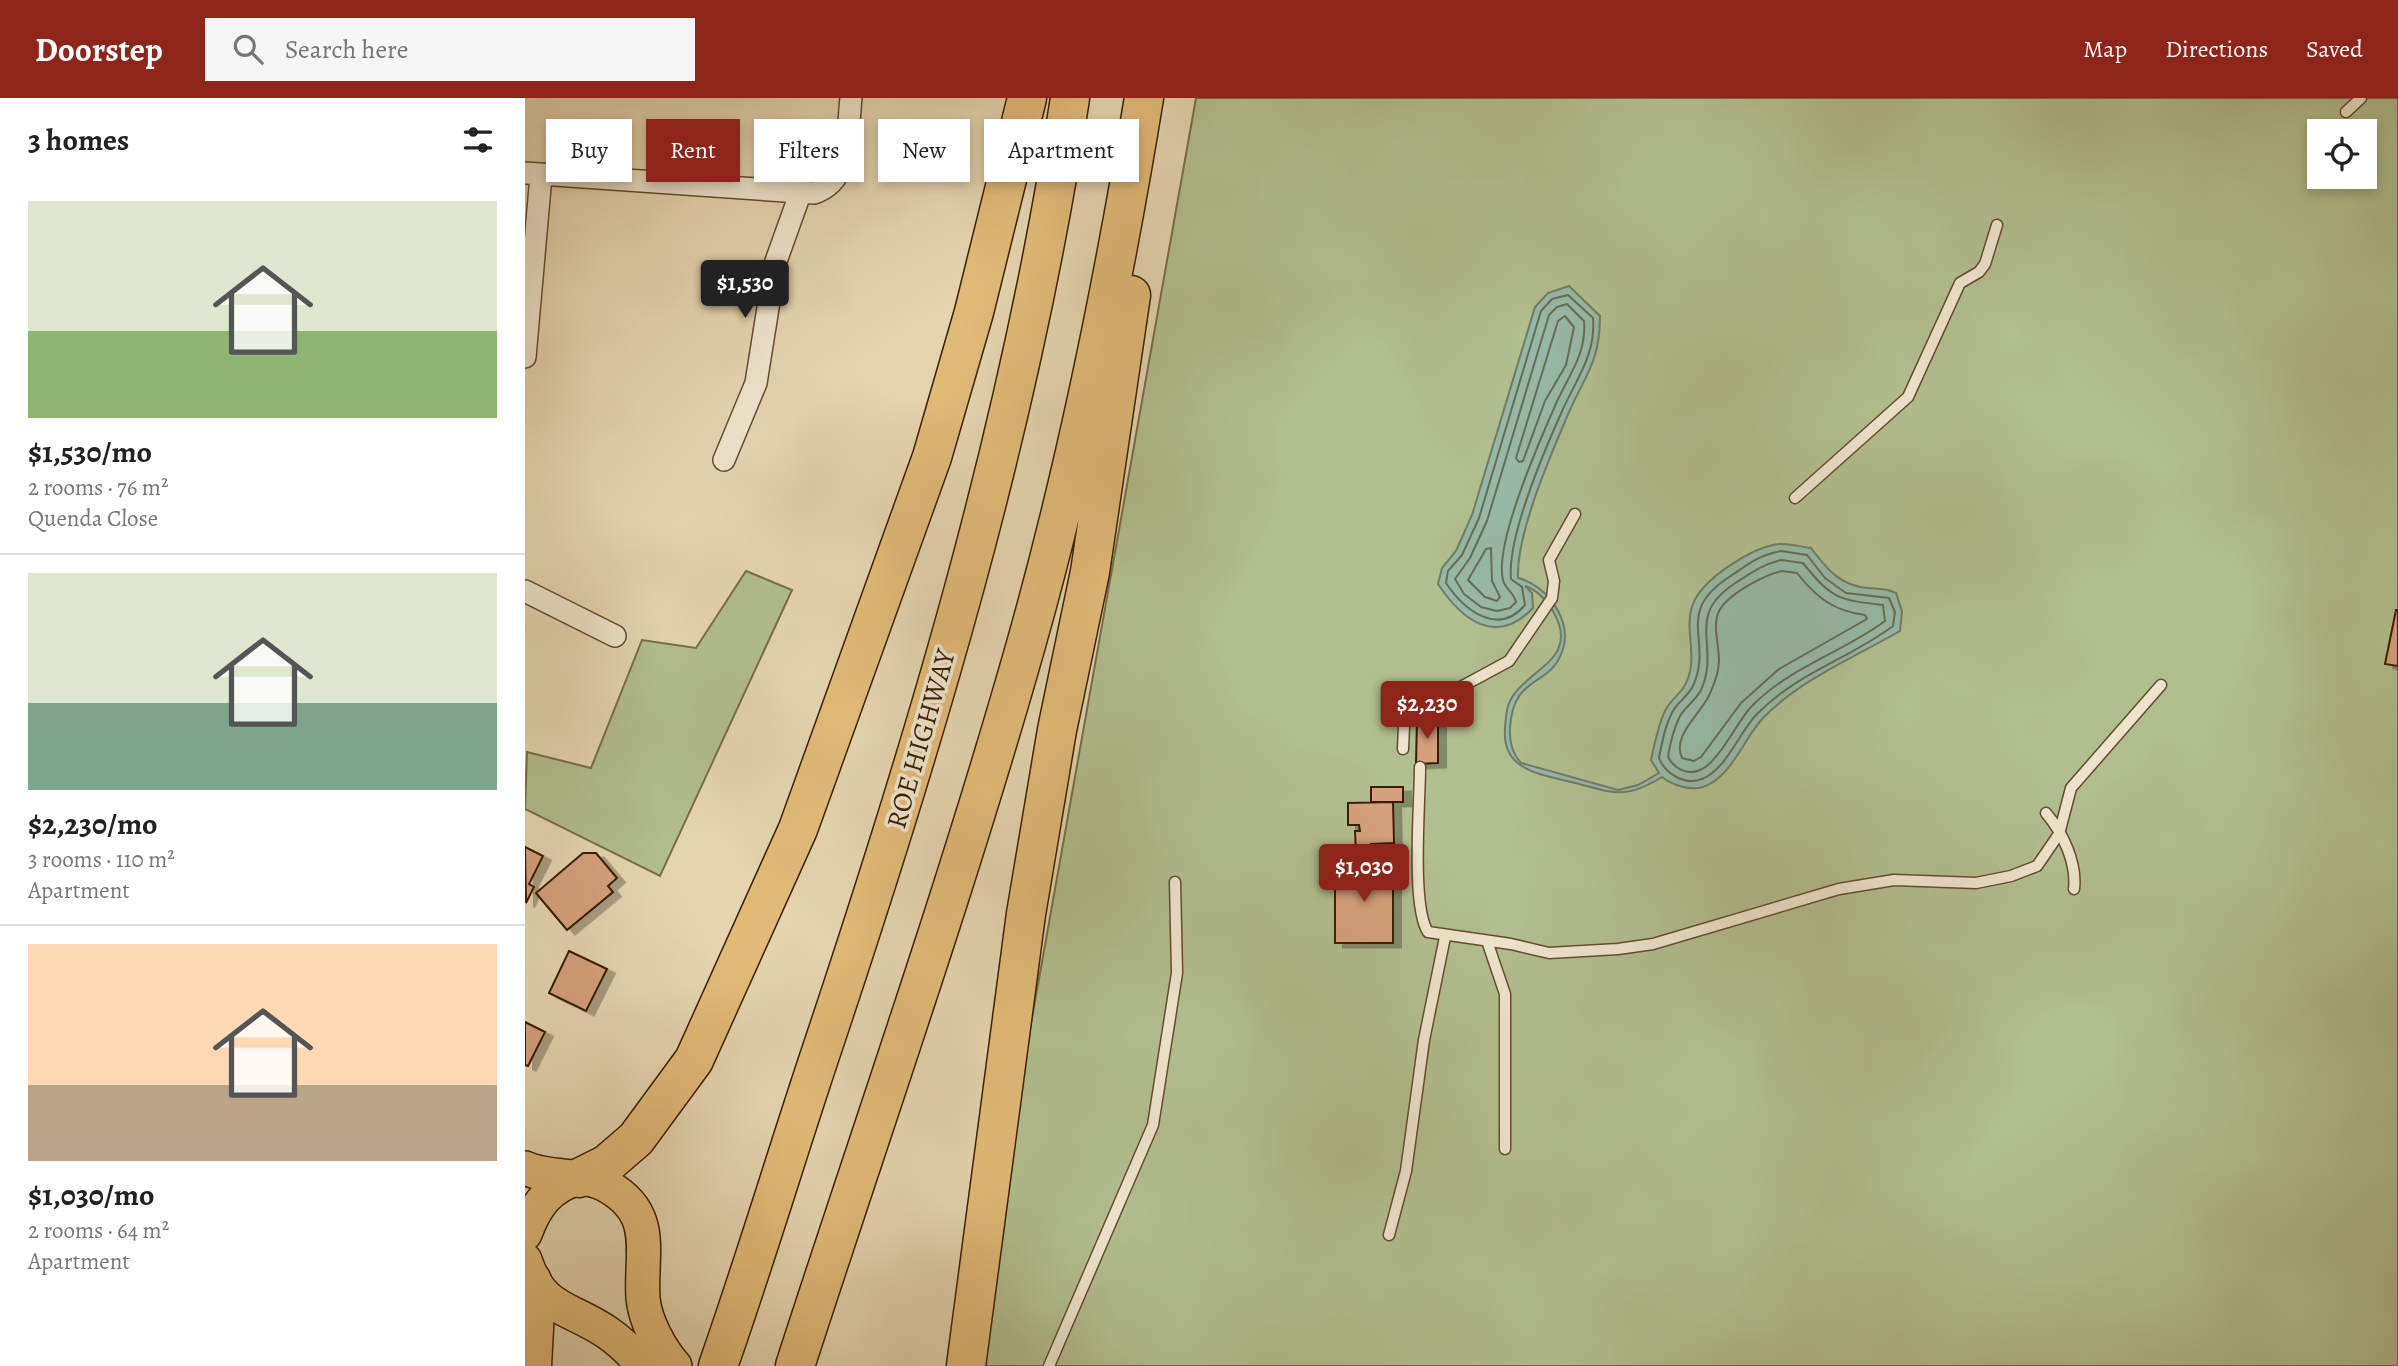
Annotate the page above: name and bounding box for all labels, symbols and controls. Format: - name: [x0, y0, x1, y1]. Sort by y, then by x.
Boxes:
- search box: [205, 18, 695, 81]
- text: Doorstep: [35, 27, 163, 72]
- icon: search: [229, 30, 267, 68]
- text: Search here: [285, 32, 408, 67]
- text: Map: [2083, 33, 2127, 65]
- text: Directions: [2165, 33, 2268, 65]
- text: Saved: [2306, 33, 2363, 65]
- chip: Buy: [546, 119, 632, 182]
- chip: Rent: [646, 119, 740, 182]
- chip: Filters: [754, 119, 864, 182]
- chip: New: [878, 119, 970, 182]
- chip: Apartment: [984, 119, 1139, 182]
- map controls: [2307, 119, 2377, 189]
- button: locate: [2307, 119, 2377, 189]
- text: 3 homes: [28, 120, 129, 160]
- icon: filters: [459, 121, 497, 159]
- icon: home: [200, 247, 326, 373]
- pin: $1,530: [688, 260, 802, 320]
- text: $1,530: [717, 267, 773, 298]
- text: $1,530/mo: [28, 432, 152, 472]
- text: 2 rooms · 76 m²: [28, 472, 169, 503]
- text: Quenda Close: [28, 503, 158, 534]
- icon: home: [200, 619, 326, 745]
- street label: ROE HIGHWAY: [877, 644, 965, 833]
- pin: $2,230: [1370, 682, 1484, 741]
- text: $2,230: [1397, 688, 1457, 719]
- text: $2,230/mo: [28, 804, 158, 844]
- text: 3 rooms · 110 m²: [28, 844, 175, 875]
- pin: $1,030: [1307, 844, 1421, 904]
- text: $1,030: [1335, 851, 1393, 882]
- text: Apartment: [28, 875, 130, 906]
- icon: home: [200, 990, 326, 1116]
- text: $1,030/mo: [28, 1175, 154, 1215]
- text: 2 rooms · 64 m²: [28, 1215, 169, 1246]
- text: Apartment: [28, 1246, 130, 1277]

